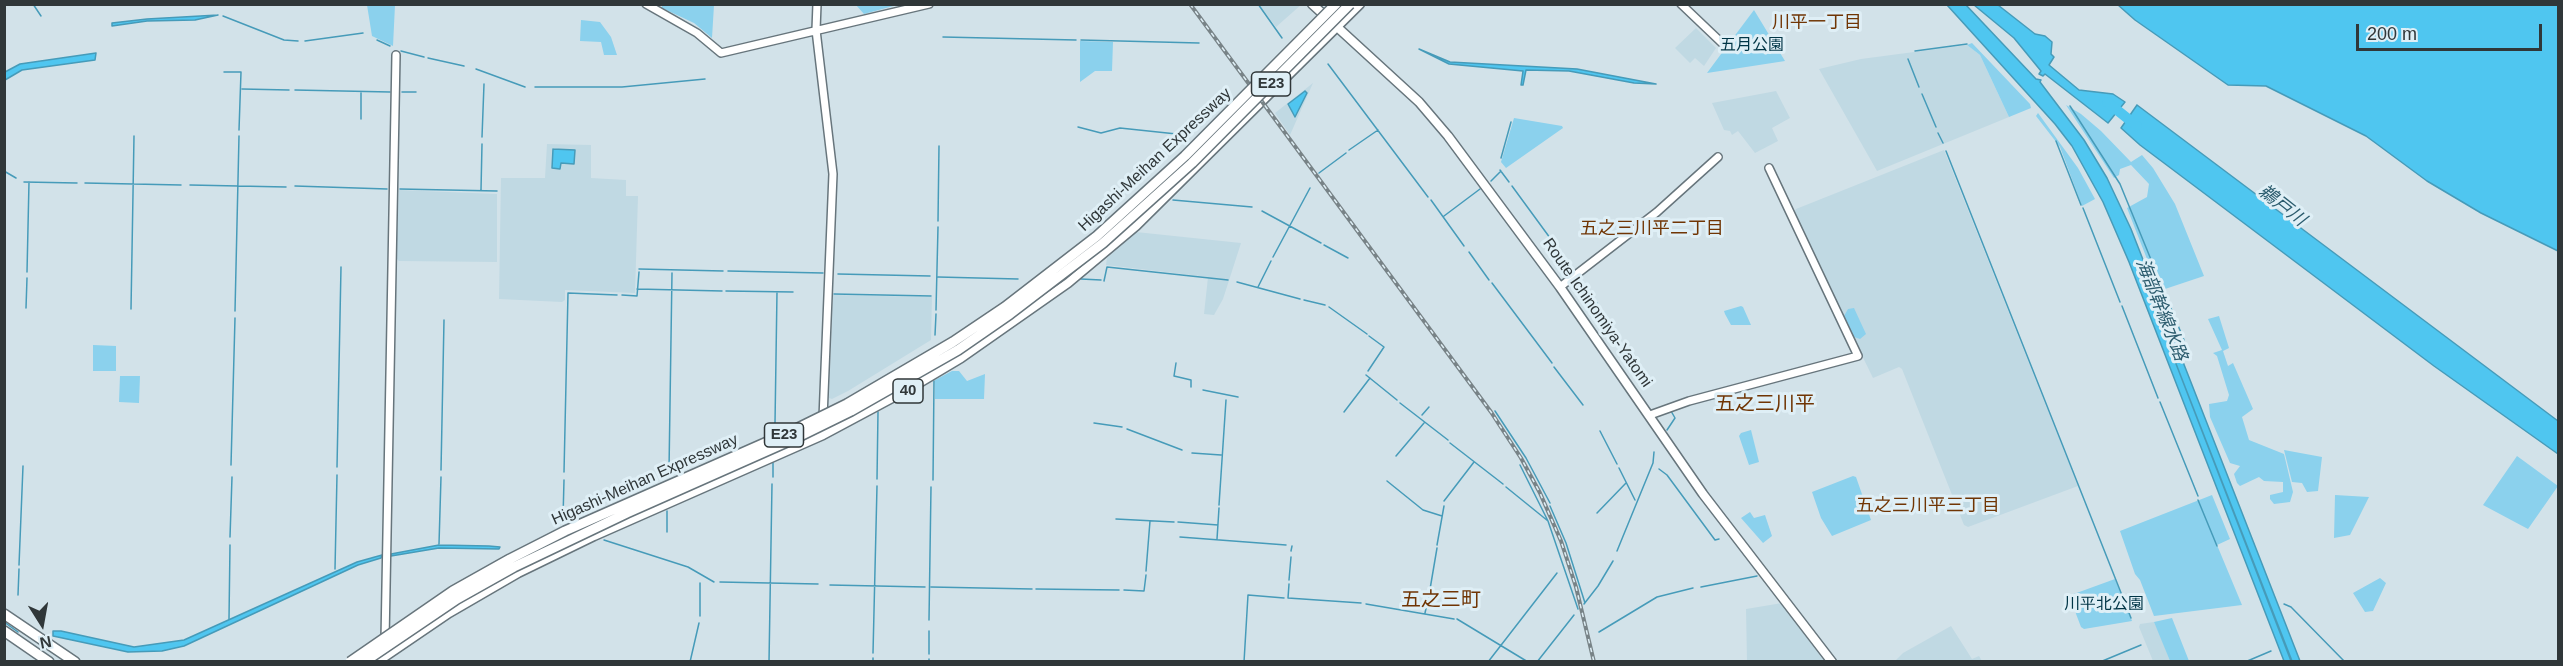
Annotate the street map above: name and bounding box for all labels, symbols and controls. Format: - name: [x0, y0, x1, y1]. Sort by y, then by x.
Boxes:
- district label: 川平一丁目: [1772, 12, 1862, 34]
- scale bar: [2359, 12, 2545, 50]
- text: 200 m: [2367, 24, 2417, 44]
- park label: 五月公園: [1720, 36, 1784, 56]
- road number: E23: [1252, 72, 1290, 96]
- street label: Higashi-Meihan Expressway: [1075, 84, 1235, 236]
- water label: 鵜戸川: [2254, 181, 2310, 231]
- district label: 五之三川平二丁目: [1580, 218, 1724, 240]
- street label: Route Ichinomiya-Yatomi: [1538, 235, 1656, 391]
- water label: 海部幹線水路: [2131, 256, 2191, 364]
- road number: 40: [893, 379, 923, 403]
- district label: 五之三川平: [1715, 392, 1815, 416]
- road number: E23: [764, 423, 804, 447]
- street label: Higashi-Meihan Expressway: [549, 430, 741, 530]
- district label: 五之三川平三丁目: [1856, 495, 2000, 517]
- district label: 五之三町: [1401, 588, 1481, 612]
- north arrow: [12, 594, 72, 654]
- park label: 川平北公園: [2064, 595, 2144, 615]
- text: N: [38, 633, 53, 652]

